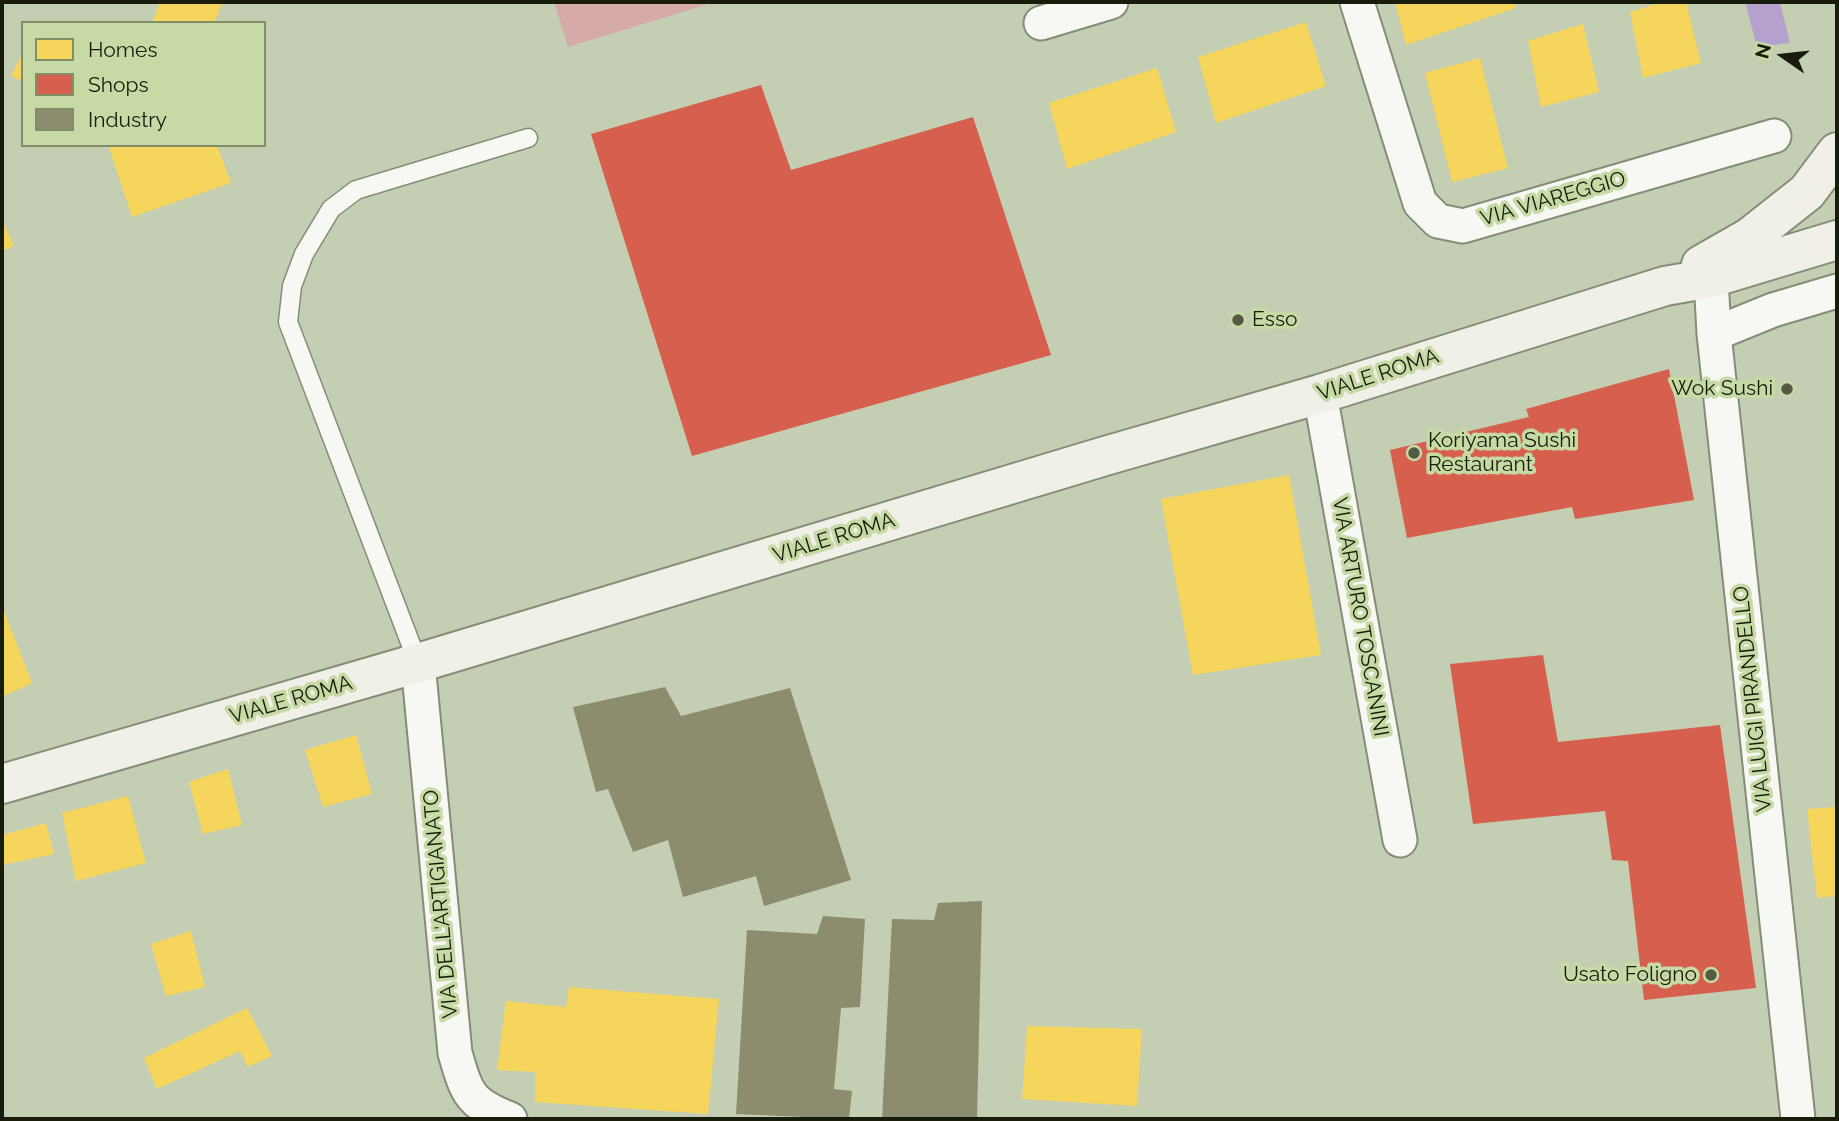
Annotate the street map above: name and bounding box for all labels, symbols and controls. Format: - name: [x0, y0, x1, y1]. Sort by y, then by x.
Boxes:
- legend: [21, 21, 266, 147]
- north arrow: [1748, 21, 1818, 91]
- text: Homes: [88, 37, 158, 62]
- text: N: [1750, 41, 1775, 61]
- text: Shops: [88, 72, 149, 97]
- text: Industry: [88, 107, 167, 132]
- street label: VIA VIAREGGIO: [1477, 166, 1629, 232]
- place label: Esso: [1252, 307, 1298, 333]
- marker: Esso: [1230, 312, 1246, 328]
- street label: VIALE ROMA: [1314, 344, 1442, 406]
- place label: Wok Sushi: [1671, 376, 1773, 402]
- marker: Wok Sushi: [1779, 381, 1795, 397]
- place label: Koriyama Sushi Restaurant: [1428, 428, 1576, 478]
- marker: Koriyama Sushi Restaurant: [1406, 445, 1422, 461]
- street label: VIA ARTURO TOSCANINI: [1327, 495, 1393, 739]
- street label: VIALE ROMA: [770, 508, 898, 568]
- street label: VIA LUIGI PIRANDELLO: [1729, 585, 1777, 813]
- street label: VIALE ROMA: [227, 671, 355, 729]
- street label: VIA DELL'ARTIGIANATO: [418, 789, 464, 1019]
- place label: Usato Foligno: [1563, 962, 1697, 988]
- marker: Usato Foligno: [1703, 967, 1719, 983]

